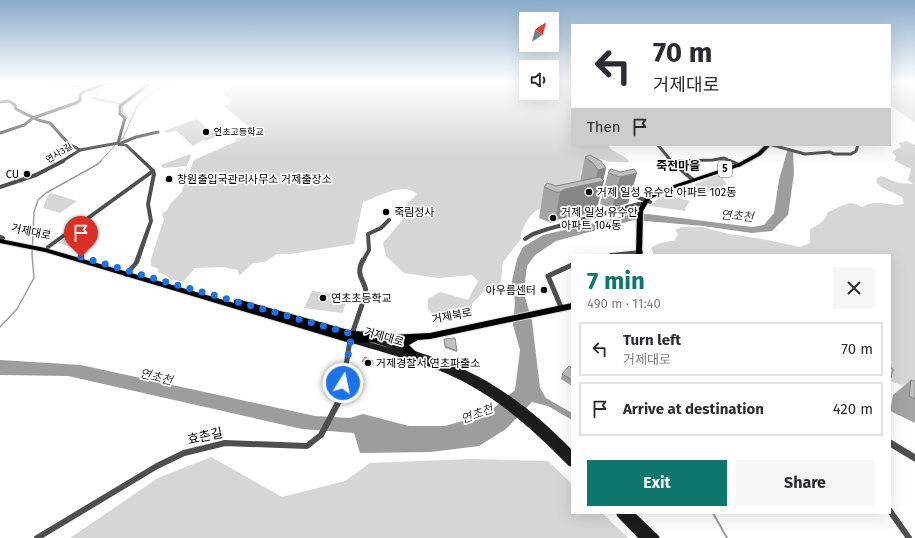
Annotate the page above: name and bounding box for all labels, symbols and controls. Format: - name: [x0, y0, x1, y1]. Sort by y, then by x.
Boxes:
- north arrow: [519, 12, 559, 52]
- map controls: [519, 12, 559, 100]
- text: 70 m: [653, 36, 712, 69]
- icon: left: [587, 40, 639, 92]
- button: sound: [519, 60, 559, 100]
- text: 거제대로: [653, 74, 719, 96]
- icon: arrive: [629, 116, 651, 138]
- text: Then: [587, 118, 621, 136]
- place label: 연초고등학교: [214, 126, 264, 137]
- marker: 연초고등학교: [201, 127, 211, 137]
- street label: 연사3길: [44, 141, 74, 165]
- district label: 죽전마을: [656, 159, 700, 173]
- road number: 5: [718, 161, 732, 177]
- place label: CU: [6, 168, 19, 181]
- marker: CU: [22, 169, 32, 179]
- place label: 창원출입국관리사무소 거제출장소: [177, 173, 332, 186]
- marker: 창원출입국관리사무소 거제출장소: [164, 174, 174, 184]
- place label: 거제 일성 유수안 아파트 102동: [597, 186, 736, 199]
- marker: 거제 일성 유수안 아파트 102동: [584, 187, 594, 197]
- place label: 죽림정사: [394, 206, 434, 219]
- place label: 거제 일성 유수안 아파트 104동: [561, 206, 638, 232]
- marker: 죽림정사: [381, 207, 391, 217]
- water label: 연초천: [720, 208, 756, 224]
- marker: 거제 일성 유수안 아파트 104동: [548, 213, 558, 223]
- pin: [64, 216, 98, 257]
- street label: 거제대로: [10, 221, 52, 243]
- icon: arrive: [70, 222, 92, 244]
- text: 7 min: [587, 267, 645, 295]
- button: close: [833, 267, 875, 309]
- place label: 아우름센터: [485, 284, 536, 297]
- marker: 아우름센터: [539, 285, 549, 295]
- place label: 연초초등학교: [331, 292, 392, 305]
- marker: 연초초등학교: [318, 293, 328, 303]
- text: 490 m · 11:40: [587, 296, 661, 311]
- street label: 거제북로: [431, 306, 473, 326]
- street label: 거제대로: [363, 325, 405, 349]
- text: Turn left: [623, 331, 681, 349]
- icon: left: [589, 338, 611, 360]
- text: 70 m: [841, 340, 873, 358]
- text: 거제대로: [623, 352, 671, 367]
- place label: 거제경찰서 연초파출소: [376, 357, 480, 370]
- marker: 거제경찰서 연초파출소: [363, 358, 373, 368]
- position arrow: [322, 362, 364, 404]
- water label: 연초천: [138, 366, 176, 388]
- icon: arrive: [589, 398, 611, 420]
- text: Arrive at destination: [623, 400, 764, 418]
- text: 420 m: [833, 400, 873, 418]
- water label: 연초천: [459, 401, 497, 426]
- street label: 효촌길: [186, 425, 224, 447]
- button: Exit: [587, 460, 727, 506]
- button: Share: [735, 460, 875, 506]

